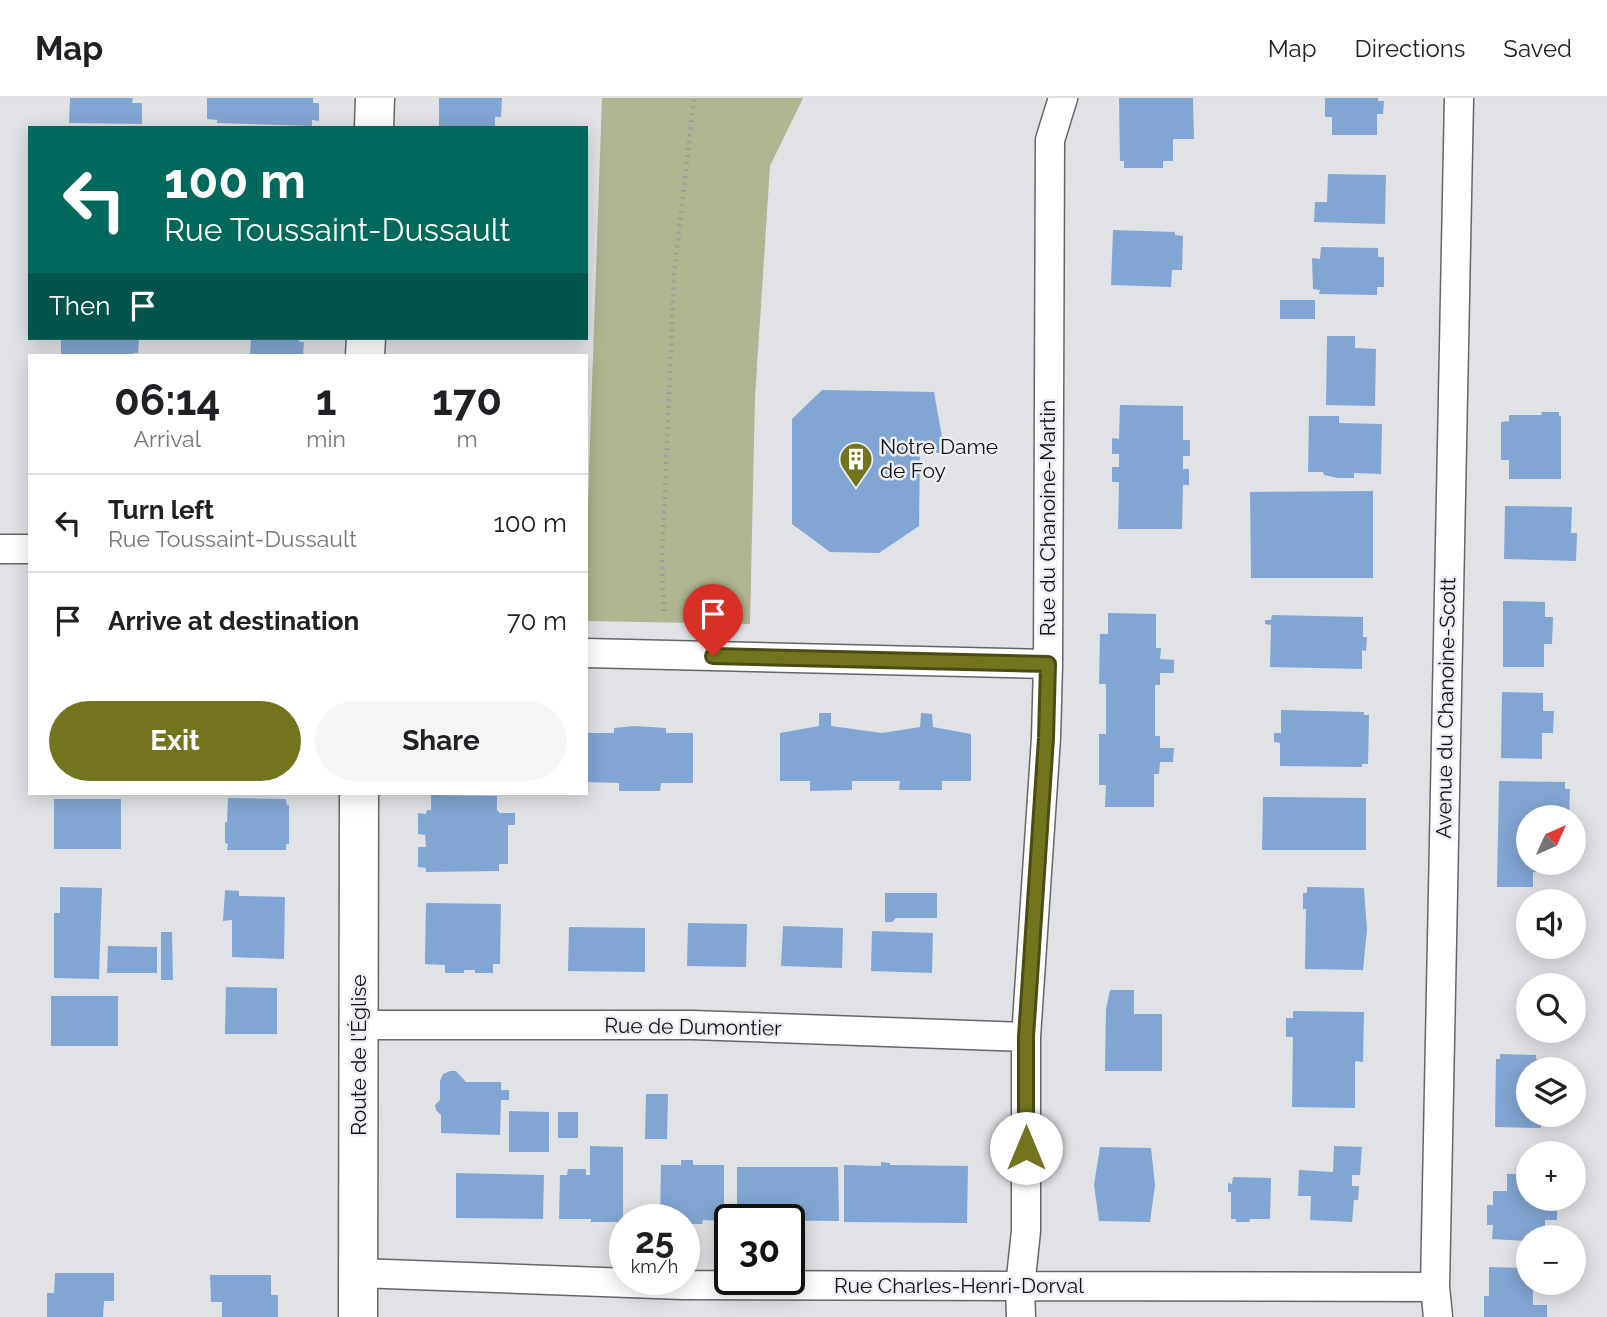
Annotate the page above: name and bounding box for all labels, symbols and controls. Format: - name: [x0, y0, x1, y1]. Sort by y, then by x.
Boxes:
- text: Map: [35, 29, 103, 68]
- text: Map: [1268, 34, 1317, 63]
- text: Directions: [1355, 34, 1465, 63]
- text: Saved: [1503, 34, 1572, 63]
- text: 100 m: [164, 152, 306, 209]
- icon: left: [49, 154, 140, 245]
- text: Rue Toussaint-Dussault: [164, 211, 510, 248]
- icon: arrive: [124, 287, 162, 325]
- text: Then: [49, 291, 110, 321]
- text: 06:14: [114, 376, 220, 425]
- text: 1: [316, 376, 337, 425]
- text: 170: [432, 376, 502, 425]
- street label: Rue du Chanoine-Martin: [1035, 400, 1060, 636]
- text: Arrival: [133, 425, 201, 452]
- text: min: [306, 425, 346, 452]
- text: m: [456, 425, 478, 452]
- place label: Notre Dame de Foy: [880, 434, 998, 483]
- building icon: Notre Dame de Foy: [837, 440, 875, 489]
- text: Turn left: [108, 495, 214, 525]
- icon: left: [49, 504, 87, 542]
- text: 100 m: [494, 508, 567, 538]
- text: Rue Toussaint-Dussault: [108, 525, 357, 552]
- street label: Avenue du Chanoine-Scott: [1431, 577, 1460, 839]
- pin: [683, 584, 743, 656]
- icon: arrive: [694, 595, 732, 633]
- icon: arrive: [49, 602, 87, 640]
- text: Arrive at destination: [108, 606, 359, 636]
- text: 70 m: [507, 606, 567, 636]
- button: Exit: [49, 701, 301, 781]
- button: Share: [315, 701, 567, 781]
- north arrow: [1516, 805, 1586, 875]
- map controls: [1516, 805, 1586, 1295]
- button: sound: [1516, 889, 1586, 959]
- button: search: [1516, 973, 1586, 1043]
- street label: Route de l'Église: [346, 974, 371, 1136]
- street label: Rue de Dumontier: [604, 1012, 782, 1041]
- button: layers: [1516, 1057, 1586, 1127]
- position arrow: [989, 1111, 1063, 1185]
- button: +: [1516, 1141, 1586, 1211]
- speed limit sign: 30: [714, 1204, 805, 1295]
- text: 25: [635, 1220, 674, 1261]
- button: −: [1516, 1225, 1586, 1295]
- text: km/h: [631, 1256, 678, 1277]
- street label: Rue Charles-Henri-Dorval: [834, 1273, 1084, 1298]

